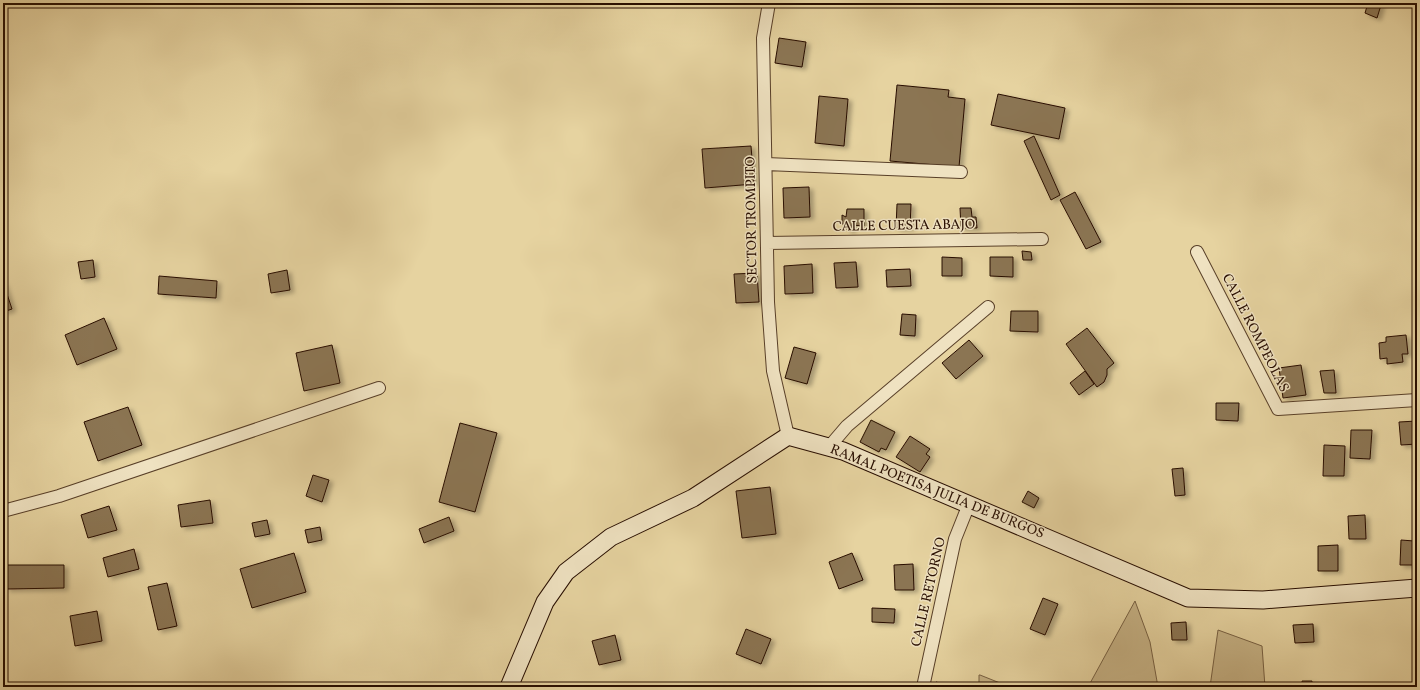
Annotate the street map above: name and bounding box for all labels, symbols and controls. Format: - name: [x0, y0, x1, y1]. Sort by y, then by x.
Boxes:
- street label: SECTOR TROMPITO: [741, 156, 763, 284]
- street label: CALLE CUESTA ABAJO: [833, 215, 975, 237]
- street label: CALLE ROMPEOLAS: [1217, 270, 1293, 396]
- street label: RAMAL POETISA JULIA DE BURGOS: [827, 440, 1047, 544]
- street label: CALLE RETORNO: [907, 535, 951, 649]

